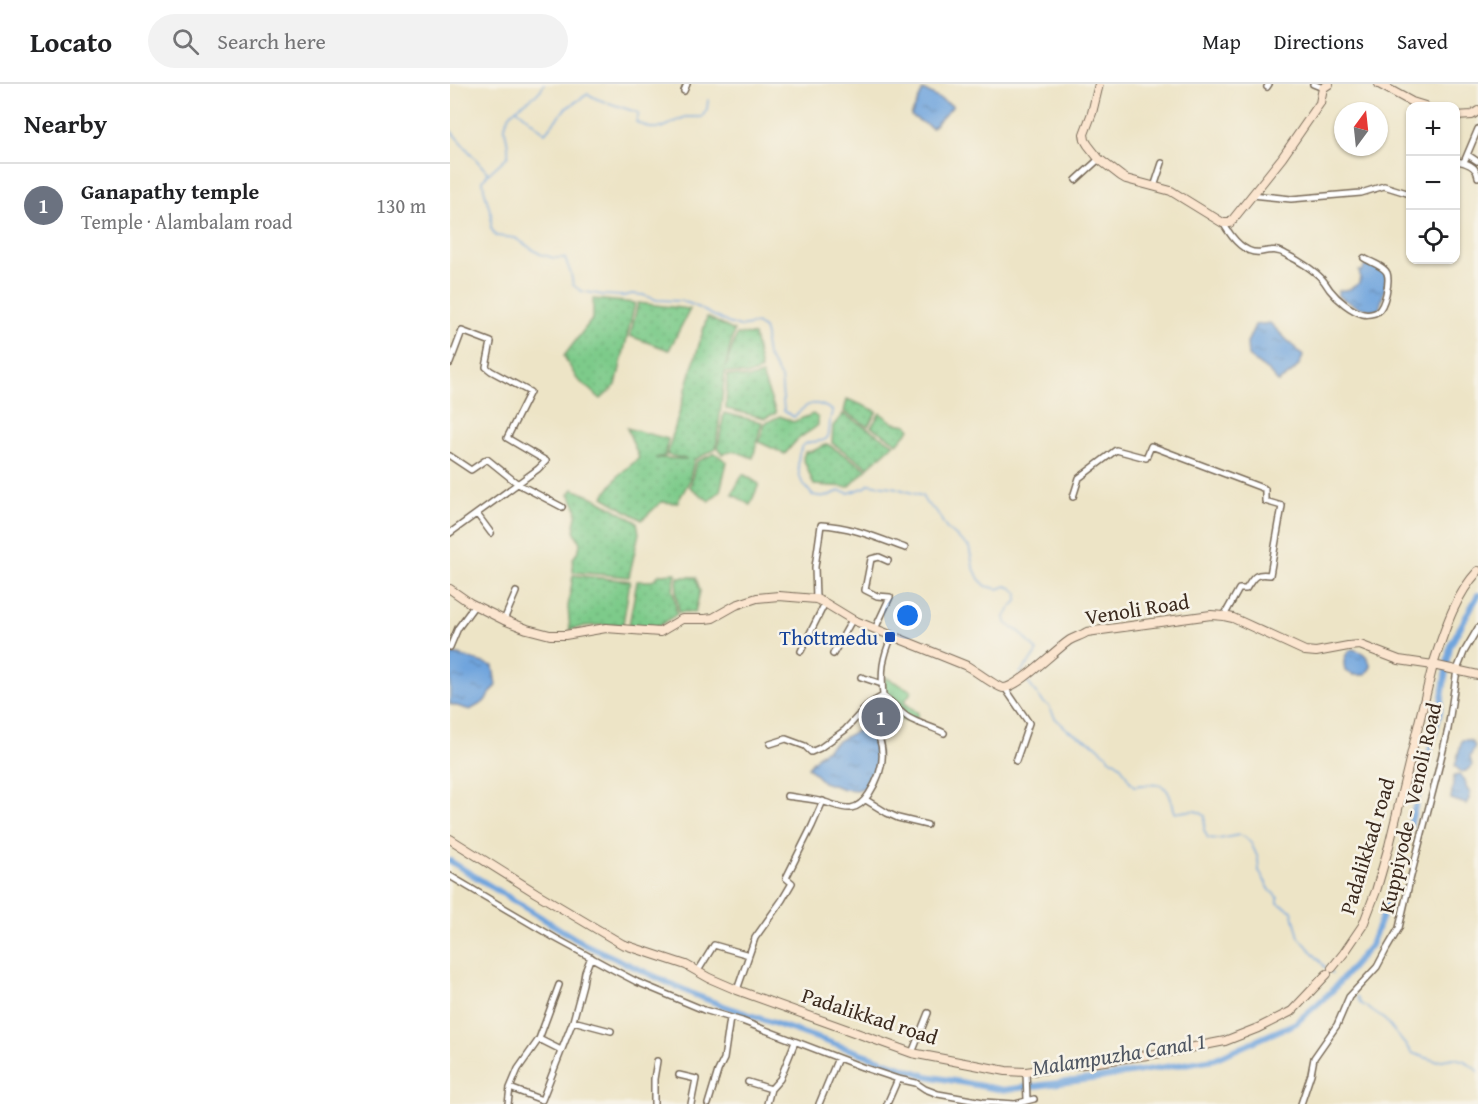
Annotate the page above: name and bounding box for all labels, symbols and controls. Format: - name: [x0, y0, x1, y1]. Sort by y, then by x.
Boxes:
- search box: [148, 14, 568, 68]
- text: Locato: [30, 21, 112, 62]
- icon: search: [169, 25, 202, 58]
- text: Search here: [217, 25, 326, 57]
- text: Map: [1202, 26, 1241, 57]
- text: Directions: [1274, 26, 1364, 57]
- text: Saved: [1397, 26, 1448, 57]
- north arrow: [1334, 102, 1388, 156]
- map controls: [1406, 102, 1460, 264]
- button: +: [1406, 102, 1460, 156]
- text: Nearby: [24, 104, 107, 143]
- button: −: [1406, 156, 1460, 210]
- text: Ganapathy temple: [81, 175, 259, 207]
- text: 1: [38, 191, 49, 220]
- text: 130 m: [376, 191, 426, 220]
- text: Temple · Alambalam road: [81, 207, 293, 236]
- button: locate: [1406, 210, 1460, 264]
- street label: Venoli Road: [1083, 585, 1192, 633]
- your location: [893, 601, 922, 630]
- place label: Thottmedu: [779, 622, 879, 653]
- marker: Thottmedu: [883, 630, 897, 644]
- pin: 1: [862, 694, 900, 740]
- street label: Kuppiyode - Venoli Road: [1371, 699, 1450, 917]
- street label: Padalikkad road: [1332, 773, 1403, 918]
- street label: Padalikkad road: [798, 979, 943, 1053]
- water label: Malampuzha Canal 1: [1030, 1024, 1208, 1084]

